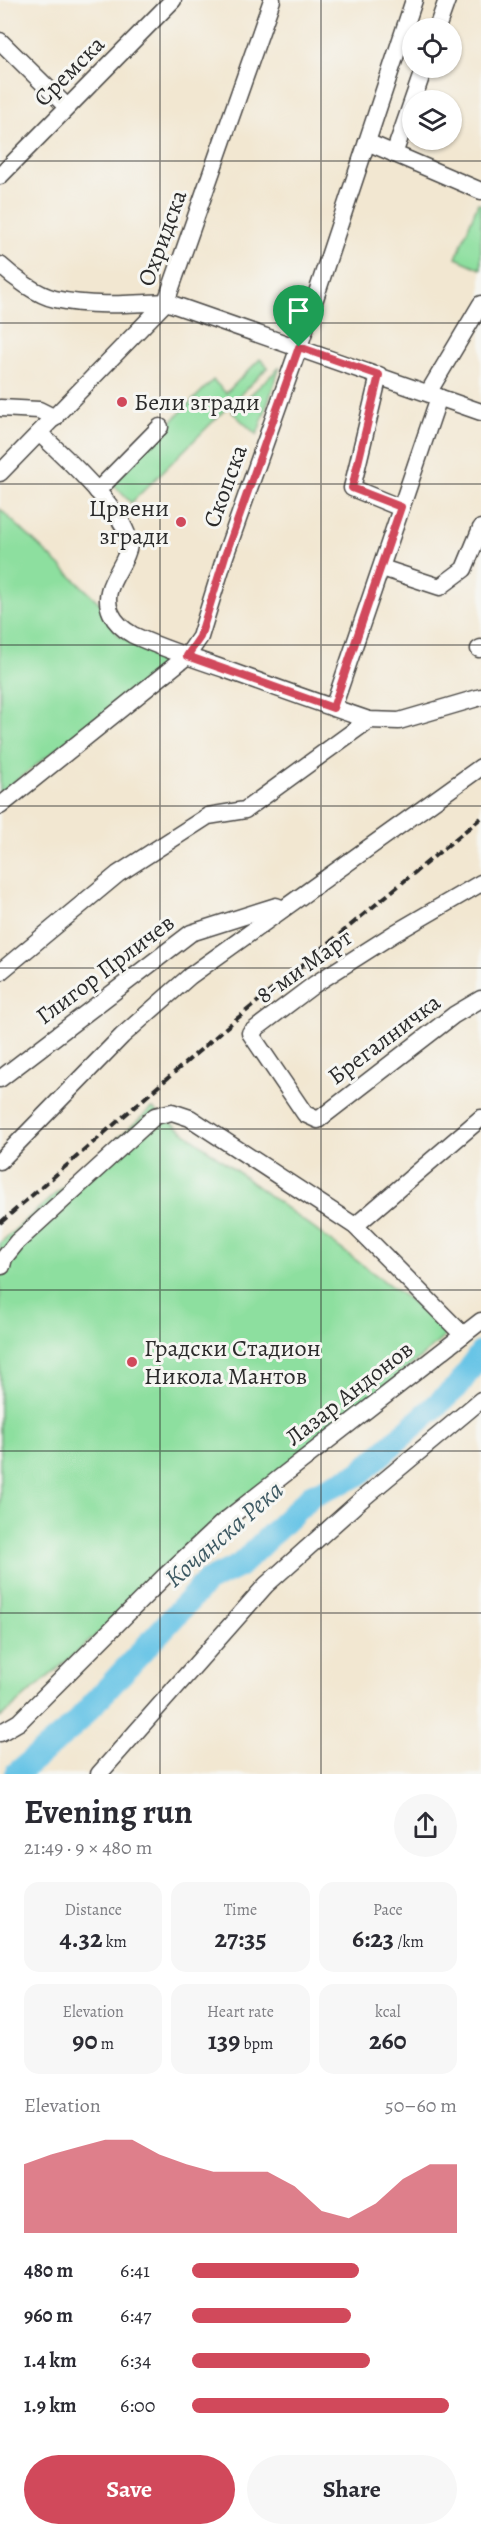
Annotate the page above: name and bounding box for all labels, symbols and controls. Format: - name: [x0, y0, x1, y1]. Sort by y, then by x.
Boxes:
- map controls: [402, 18, 462, 150]
- button: locate: [402, 18, 462, 78]
- street label: Сремска: [27, 29, 111, 113]
- button: layers: [402, 90, 462, 150]
- street label: Охридска: [130, 185, 194, 291]
- pin: [273, 285, 324, 347]
- icon: arrive: [282, 294, 315, 327]
- place label: Бели згради: [134, 386, 260, 418]
- marker: Бели згради: [115, 395, 129, 409]
- street label: Скопска: [195, 440, 255, 532]
- place label: Црвени згради: [89, 492, 169, 552]
- marker: Црвени згради: [174, 515, 188, 529]
- street label: Глигор Прличев: [29, 906, 181, 1032]
- street label: 8-ми Март: [250, 921, 359, 1011]
- street label: Брегалничка: [321, 986, 447, 1092]
- place label: Градски Стадион Никола Мантов: [144, 1332, 321, 1392]
- street label: Лазар Андонов: [279, 1333, 419, 1453]
- marker: Градски Стадион Никола Мантов: [125, 1355, 139, 1369]
- water label: Кочанска Река: [157, 1473, 291, 1595]
- text: Evening run: [24, 1789, 193, 1834]
- button: share: [394, 1794, 457, 1857]
- text: 21:49 · 9 × 480 m: [24, 1834, 152, 1861]
- text: Distance: [64, 1899, 122, 1921]
- text: Time: [224, 1899, 257, 1921]
- text: Pace: [373, 1899, 403, 1921]
- text: 4.32: [59, 1921, 103, 1956]
- text: 27:35: [214, 1921, 267, 1956]
- text: 6:23: [352, 1921, 394, 1956]
- text: km: [103, 1931, 127, 1953]
- text: /km: [394, 1931, 424, 1953]
- text: Elevation: [62, 2001, 124, 2023]
- text: Heart rate: [207, 2001, 274, 2023]
- text: kcal: [375, 2001, 401, 2023]
- text: 90: [72, 2023, 97, 2058]
- text: 139: [208, 2023, 240, 2058]
- text: 260: [369, 2023, 407, 2058]
- text: m: [97, 2033, 114, 2055]
- text: bpm: [240, 2033, 273, 2055]
- text: Elevation: [24, 2092, 101, 2119]
- text: 50–60 m: [385, 2092, 457, 2119]
- text: 480 m: [24, 2257, 73, 2284]
- text: 6:41: [120, 2257, 150, 2284]
- text: 960 m: [24, 2302, 73, 2329]
- text: 6:47: [120, 2302, 151, 2329]
- text: 1.4 km: [24, 2347, 77, 2374]
- text: 6:34: [120, 2347, 151, 2374]
- text: 1.9 km: [24, 2392, 77, 2419]
- text: 6:00: [120, 2392, 155, 2419]
- button: Save: [24, 2455, 235, 2524]
- button: Share: [247, 2455, 457, 2524]

